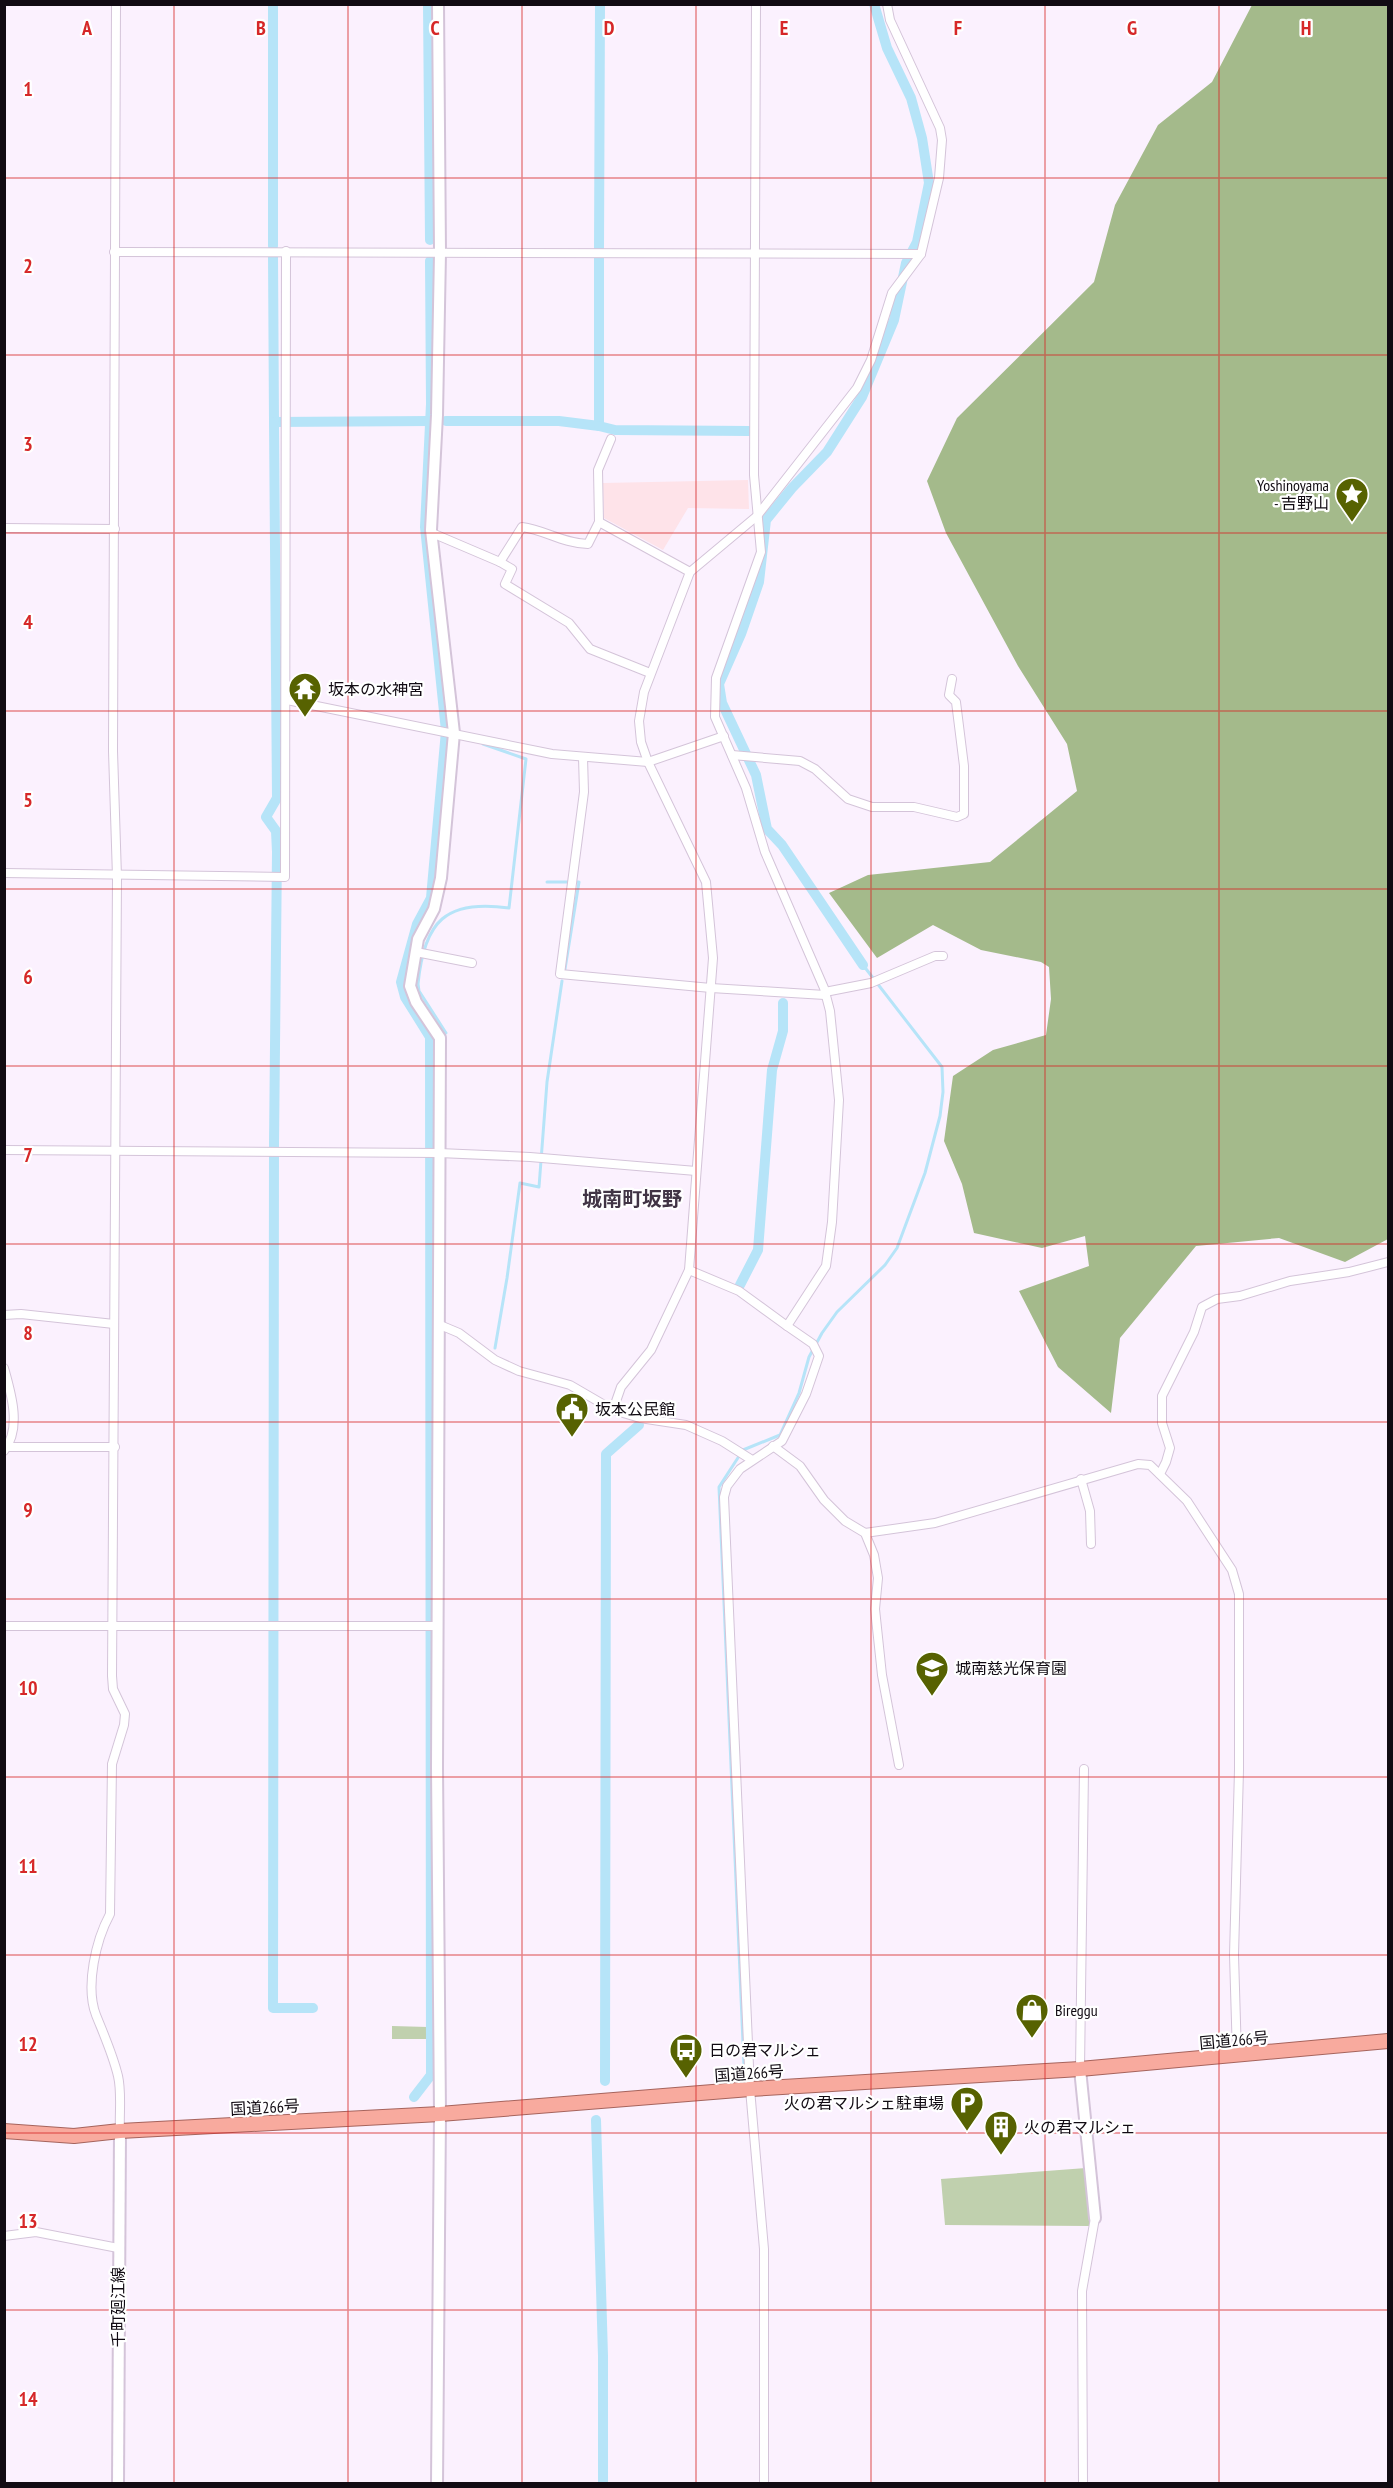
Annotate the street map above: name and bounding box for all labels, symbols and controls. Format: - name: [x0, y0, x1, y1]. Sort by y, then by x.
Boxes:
- text: A: [81, 15, 93, 41]
- text: B: [256, 15, 266, 41]
- text: C: [430, 15, 440, 41]
- text: D: [604, 15, 615, 41]
- text: E: [780, 15, 788, 41]
- text: F: [954, 15, 962, 41]
- text: G: [1127, 15, 1137, 41]
- text: H: [1301, 15, 1311, 41]
- text: 1: [23, 76, 33, 102]
- text: 2: [23, 253, 33, 279]
- text: 3: [23, 431, 33, 457]
- place label: Yoshinoyama - 吉野山: [1257, 475, 1329, 513]
- place icon: Yoshinoyama - 吉野山: [1334, 476, 1370, 523]
- text: 4: [23, 609, 33, 635]
- temple icon: 坂本の水神宮: [287, 671, 323, 718]
- place label: 坂本の水神宮: [328, 679, 424, 699]
- text: 5: [23, 787, 33, 813]
- text: 6: [23, 964, 33, 990]
- text: 7: [23, 1142, 33, 1168]
- district label: 城南町坂野: [582, 1186, 682, 1212]
- text: 8: [23, 1320, 33, 1346]
- public building icon: 坂本公民館: [554, 1391, 590, 1438]
- place label: 坂本公民館: [595, 1399, 675, 1419]
- text: 9: [23, 1497, 33, 1523]
- school or university icon: 城南慈光保育園: [914, 1650, 950, 1697]
- place label: 城南慈光保育園: [955, 1658, 1067, 1678]
- text: 10: [18, 1675, 38, 1701]
- text: 11: [18, 1853, 38, 1879]
- shop icon: Bireggu: [1014, 1992, 1050, 2039]
- place label: Bireggu: [1055, 2000, 1098, 2020]
- street label: 国道266号: [1198, 2027, 1270, 2053]
- text: 12: [18, 2031, 38, 2057]
- bus stop icon: 日の君マルシェ: [668, 2032, 704, 2079]
- place label: 日の君マルシェ: [709, 2040, 821, 2060]
- street label: 国道266号: [714, 2061, 784, 2085]
- parking icon: 火の君マルシェ駐車場: [949, 2085, 985, 2132]
- place label: 火の君マルシェ駐車場: [784, 2093, 944, 2113]
- street label: 国道266号: [230, 2095, 300, 2119]
- building icon: 火の君マルシェ: [983, 2109, 1019, 2156]
- place label: 火の君マルシェ: [1024, 2117, 1136, 2137]
- text: 13: [18, 2208, 38, 2234]
- street label: 千町廻江線: [108, 2267, 128, 2347]
- text: 14: [18, 2386, 38, 2412]

